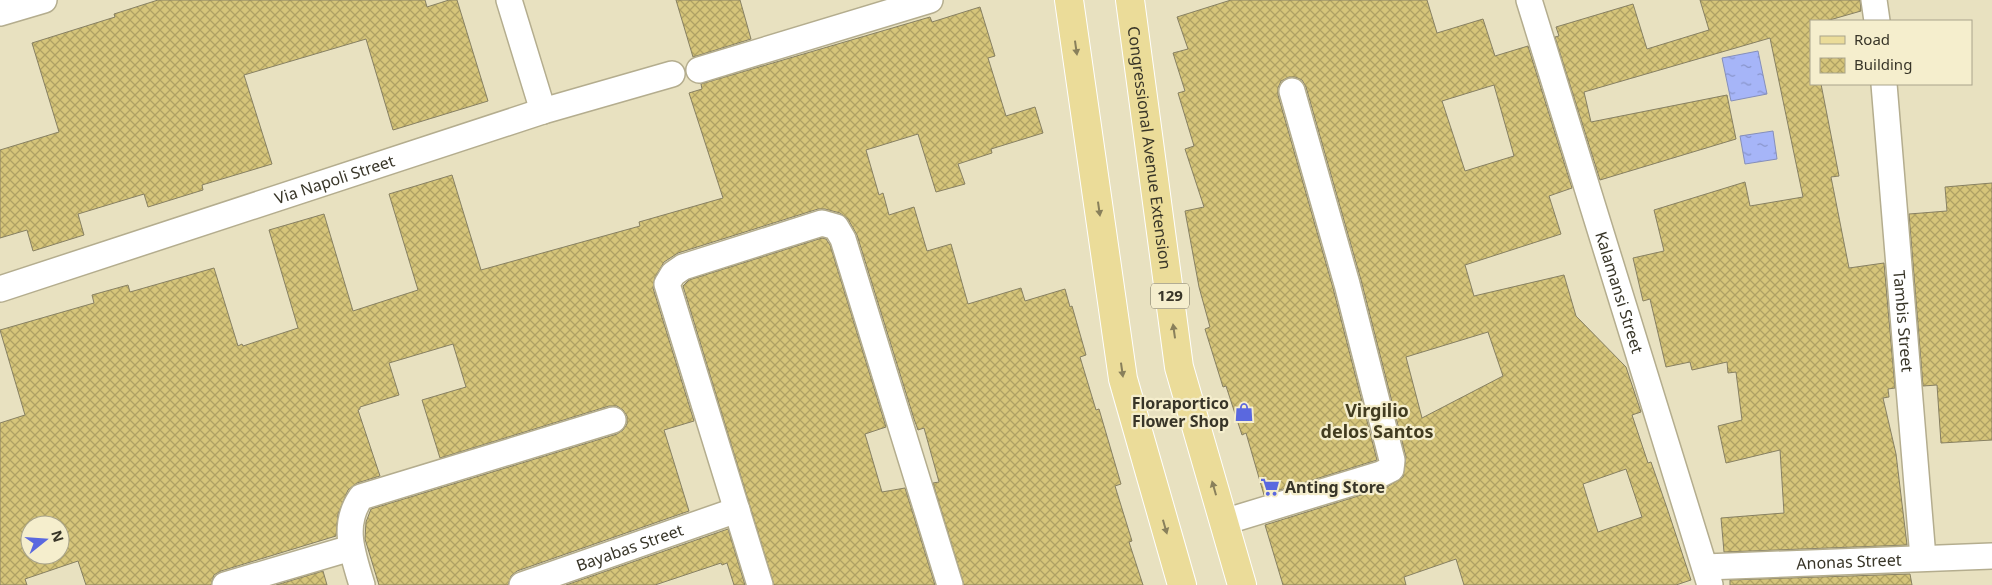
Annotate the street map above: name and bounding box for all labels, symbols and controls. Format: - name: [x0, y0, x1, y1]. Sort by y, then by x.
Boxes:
- legend: [1810, 20, 1972, 85]
- street label: Congressional Avenue Extension: [1123, 25, 1177, 271]
- text: Road: [1854, 29, 1890, 49]
- one-way arrow: [1072, 41, 1080, 57]
- text: Building: [1854, 54, 1912, 74]
- street label: Via Napoli Street: [272, 149, 397, 209]
- one-way arrow: [1095, 201, 1103, 217]
- street label: Kalamansi Street: [1590, 229, 1649, 356]
- street label: Tambis Street: [1888, 269, 1919, 373]
- road number: 129: [1151, 284, 1189, 308]
- one-way arrow: [1170, 322, 1178, 338]
- one-way arrow: [1118, 362, 1126, 378]
- place label: Floraportico Flower Shop: [1132, 392, 1229, 432]
- district label: Virgilio delos Santos: [1321, 398, 1433, 443]
- shop icon: Floraportico Flower Shop: [1233, 401, 1255, 423]
- supermarket icon: Anting Store: [1259, 476, 1281, 498]
- place label: Anting Store: [1285, 476, 1385, 498]
- one-way arrow: [1210, 480, 1218, 495]
- north arrow: [20, 515, 70, 565]
- street label: Bayabas Street: [573, 519, 686, 576]
- one-way arrow: [1161, 519, 1169, 534]
- text: N: [47, 528, 69, 544]
- street label: Anonas Street: [1796, 548, 1902, 574]

